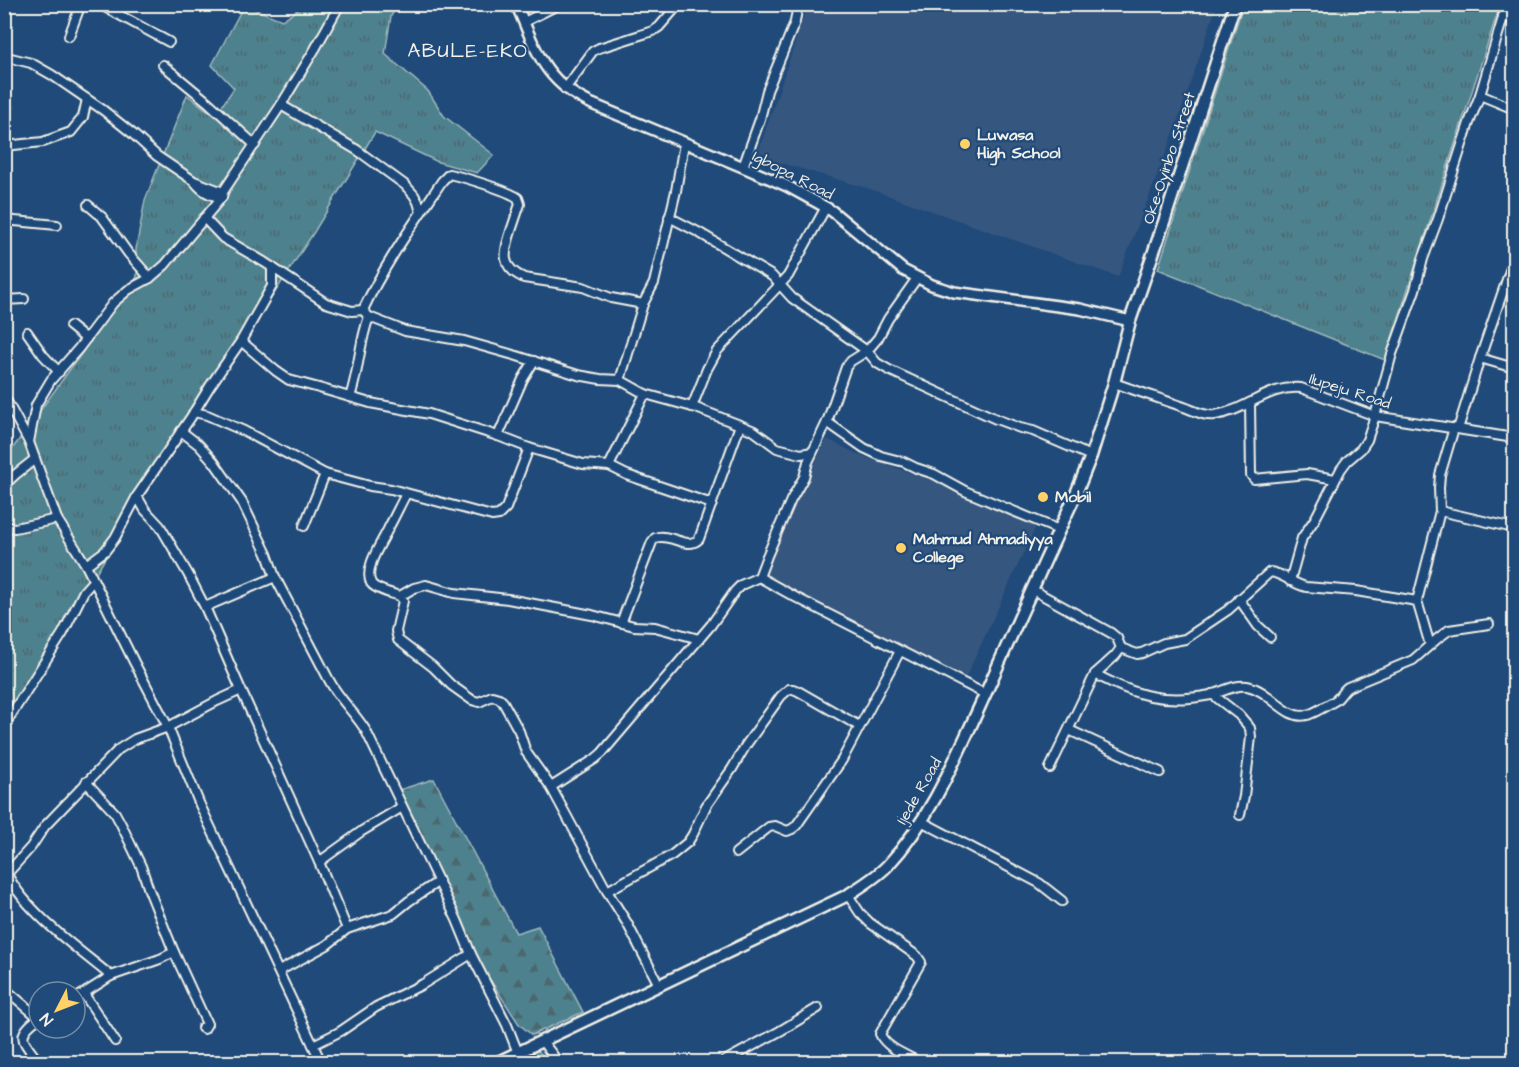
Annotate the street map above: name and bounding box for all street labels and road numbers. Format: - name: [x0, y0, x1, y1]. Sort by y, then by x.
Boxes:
- street label: Oke-Oyinbo Street: [1137, 89, 1202, 227]
- street label: Igbopa Road: [748, 145, 838, 206]
- street label: Ilupeju Road: [1306, 367, 1394, 415]
- street label: Ijede Road: [891, 753, 947, 829]

